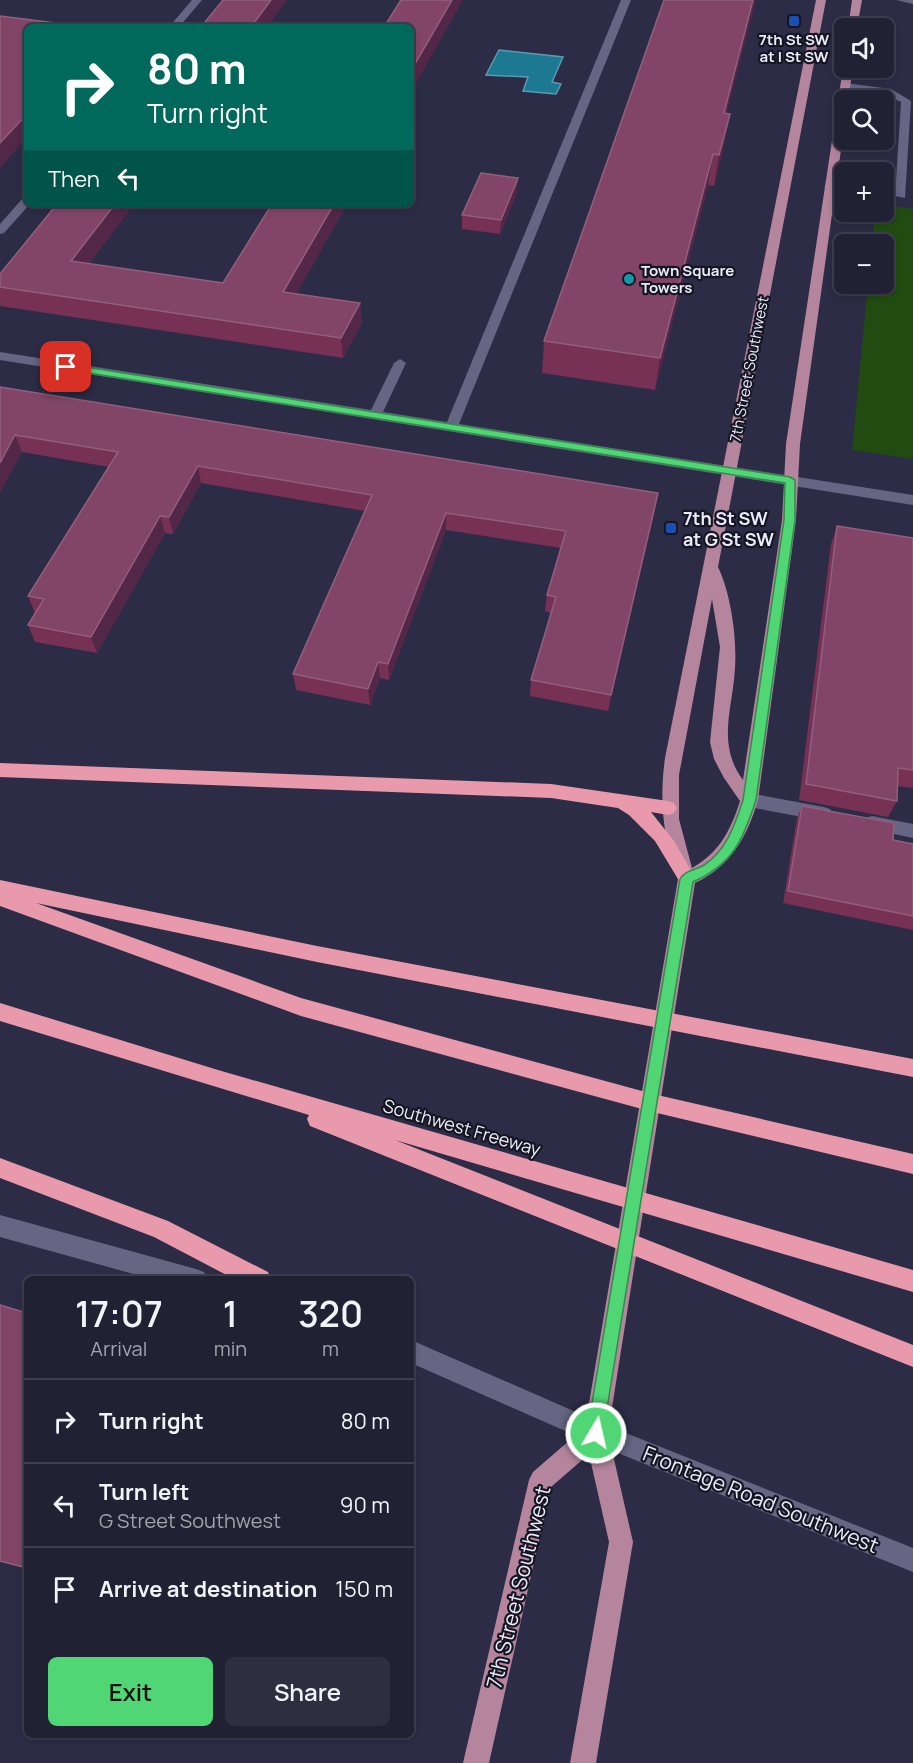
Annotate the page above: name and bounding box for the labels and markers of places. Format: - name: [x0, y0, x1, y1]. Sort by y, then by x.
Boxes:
- marker: 7th St SW at I St SW: [787, 14, 801, 28]
- place label: 7th St SW at I St SW: [759, 29, 830, 67]
- place label: Town Square Towers: [641, 260, 734, 298]
- marker: Town Square Towers: [622, 272, 636, 286]
- pin: [40, 341, 91, 392]
- place label: 7th St SW at G St SW: [683, 506, 774, 551]
- marker: 7th St SW at G St SW: [664, 521, 678, 535]

